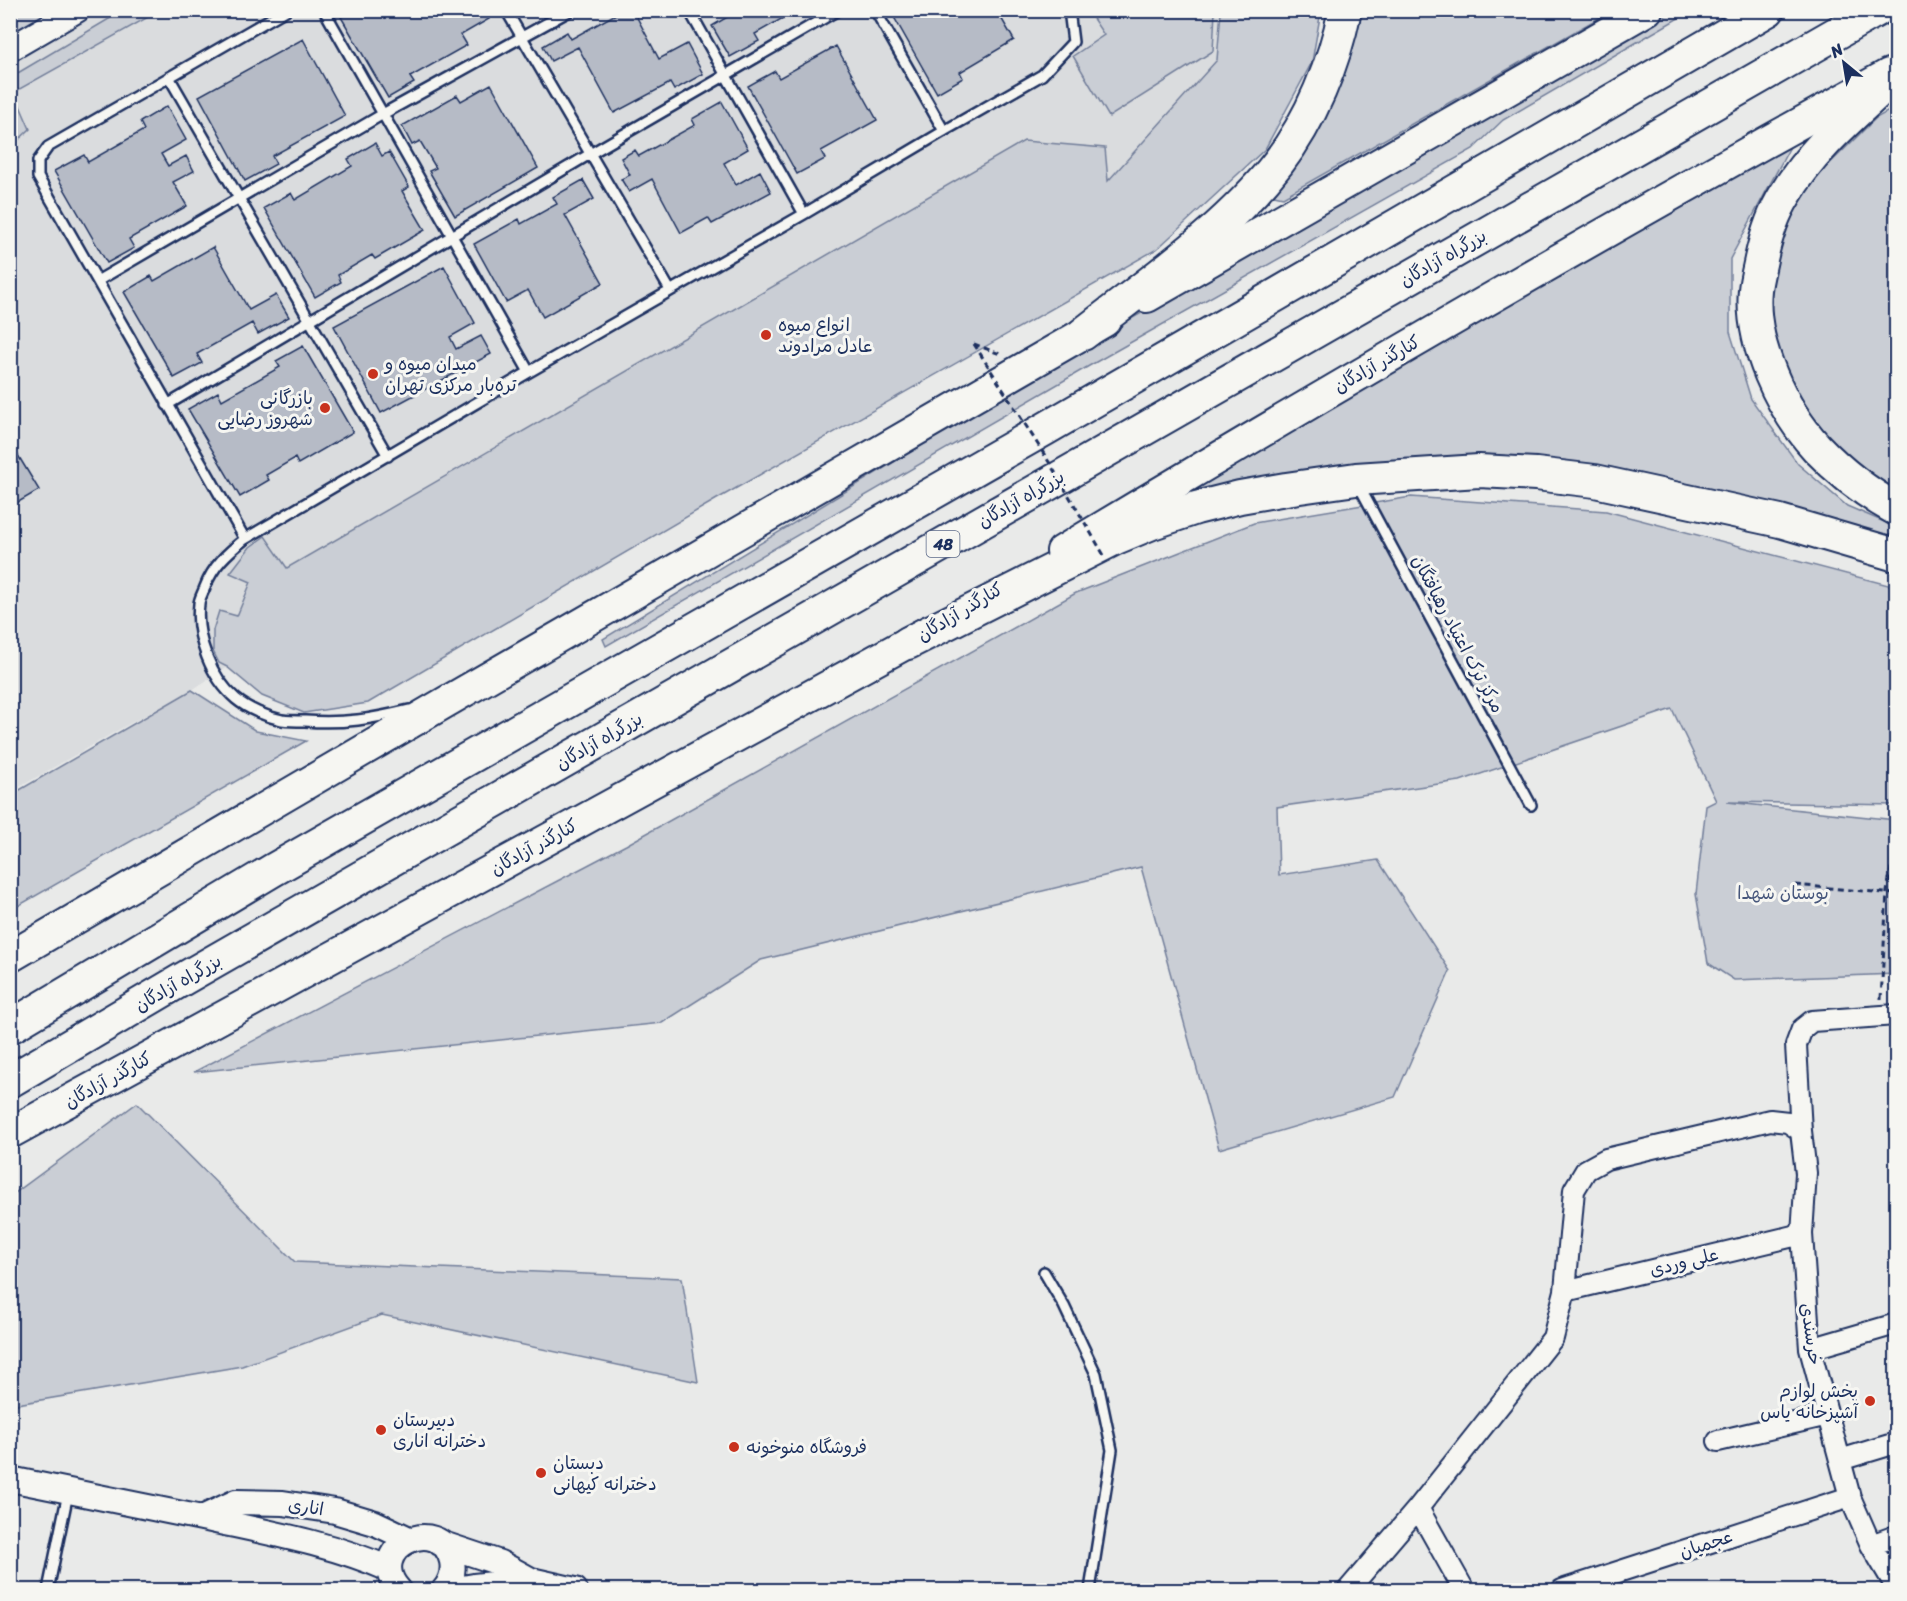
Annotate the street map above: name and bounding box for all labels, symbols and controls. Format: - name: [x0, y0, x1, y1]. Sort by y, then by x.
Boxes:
- north arrow: [1814, 33, 1874, 93]
- text: N: [1824, 35, 1850, 66]
- street label: بزرگراه آزادگان: [1393, 220, 1493, 296]
- place label: انواع میوه عادل مرادوند: [778, 309, 874, 362]
- street label: کنارگذر آزادگان: [1327, 326, 1427, 402]
- marker: انواع میوه عادل مرادوند: [759, 328, 773, 342]
- place label: میدان میوه و تره‌بار مرکزی تهران: [383, 348, 517, 401]
- marker: میدان میوه و تره‌بار مرکزی تهران: [366, 367, 380, 381]
- place label: بازرگانی شهروز رضایی: [217, 382, 313, 435]
- marker: بازرگانی شهروز رضایی: [318, 401, 332, 415]
- street label: بزرگراه آزادگان: [971, 461, 1071, 537]
- road number: 48: [926, 531, 960, 557]
- street label: مرکز ترک اعتیاد رهیافتگان: [1403, 549, 1513, 719]
- street label: کنارگذر آزادگان: [910, 573, 1010, 651]
- street label: بزرگراه آزادگان: [549, 703, 649, 779]
- street label: کنارگذر آزادگان: [484, 809, 584, 884]
- park label: بوستان شهدا: [1737, 877, 1829, 909]
- street label: بزرگراه آزادگان: [128, 945, 228, 1021]
- street label: کنارگذر آزادگان: [58, 1042, 158, 1117]
- street label: علی وردی: [1646, 1238, 1722, 1286]
- street label: خرسندی: [1791, 1301, 1831, 1367]
- place label: پخش لوازم آشپزخانه یاس: [1760, 1375, 1860, 1428]
- marker: پخش لوازم آشپزخانه یاس: [1863, 1394, 1877, 1408]
- place label: دبیرستان دخترانه اناری: [393, 1404, 486, 1457]
- marker: دبیرستان دخترانه اناری: [374, 1423, 388, 1437]
- place label: فروشگاه منوخونه: [746, 1431, 867, 1463]
- marker: فروشگاه منوخونه: [727, 1440, 741, 1454]
- place label: دبستان دخترانه کیهانی: [553, 1447, 657, 1500]
- marker: دبستان دخترانه کیهانی: [534, 1466, 548, 1480]
- street label: اناری: [286, 1489, 326, 1525]
- street label: عجمیان: [1675, 1520, 1737, 1568]

